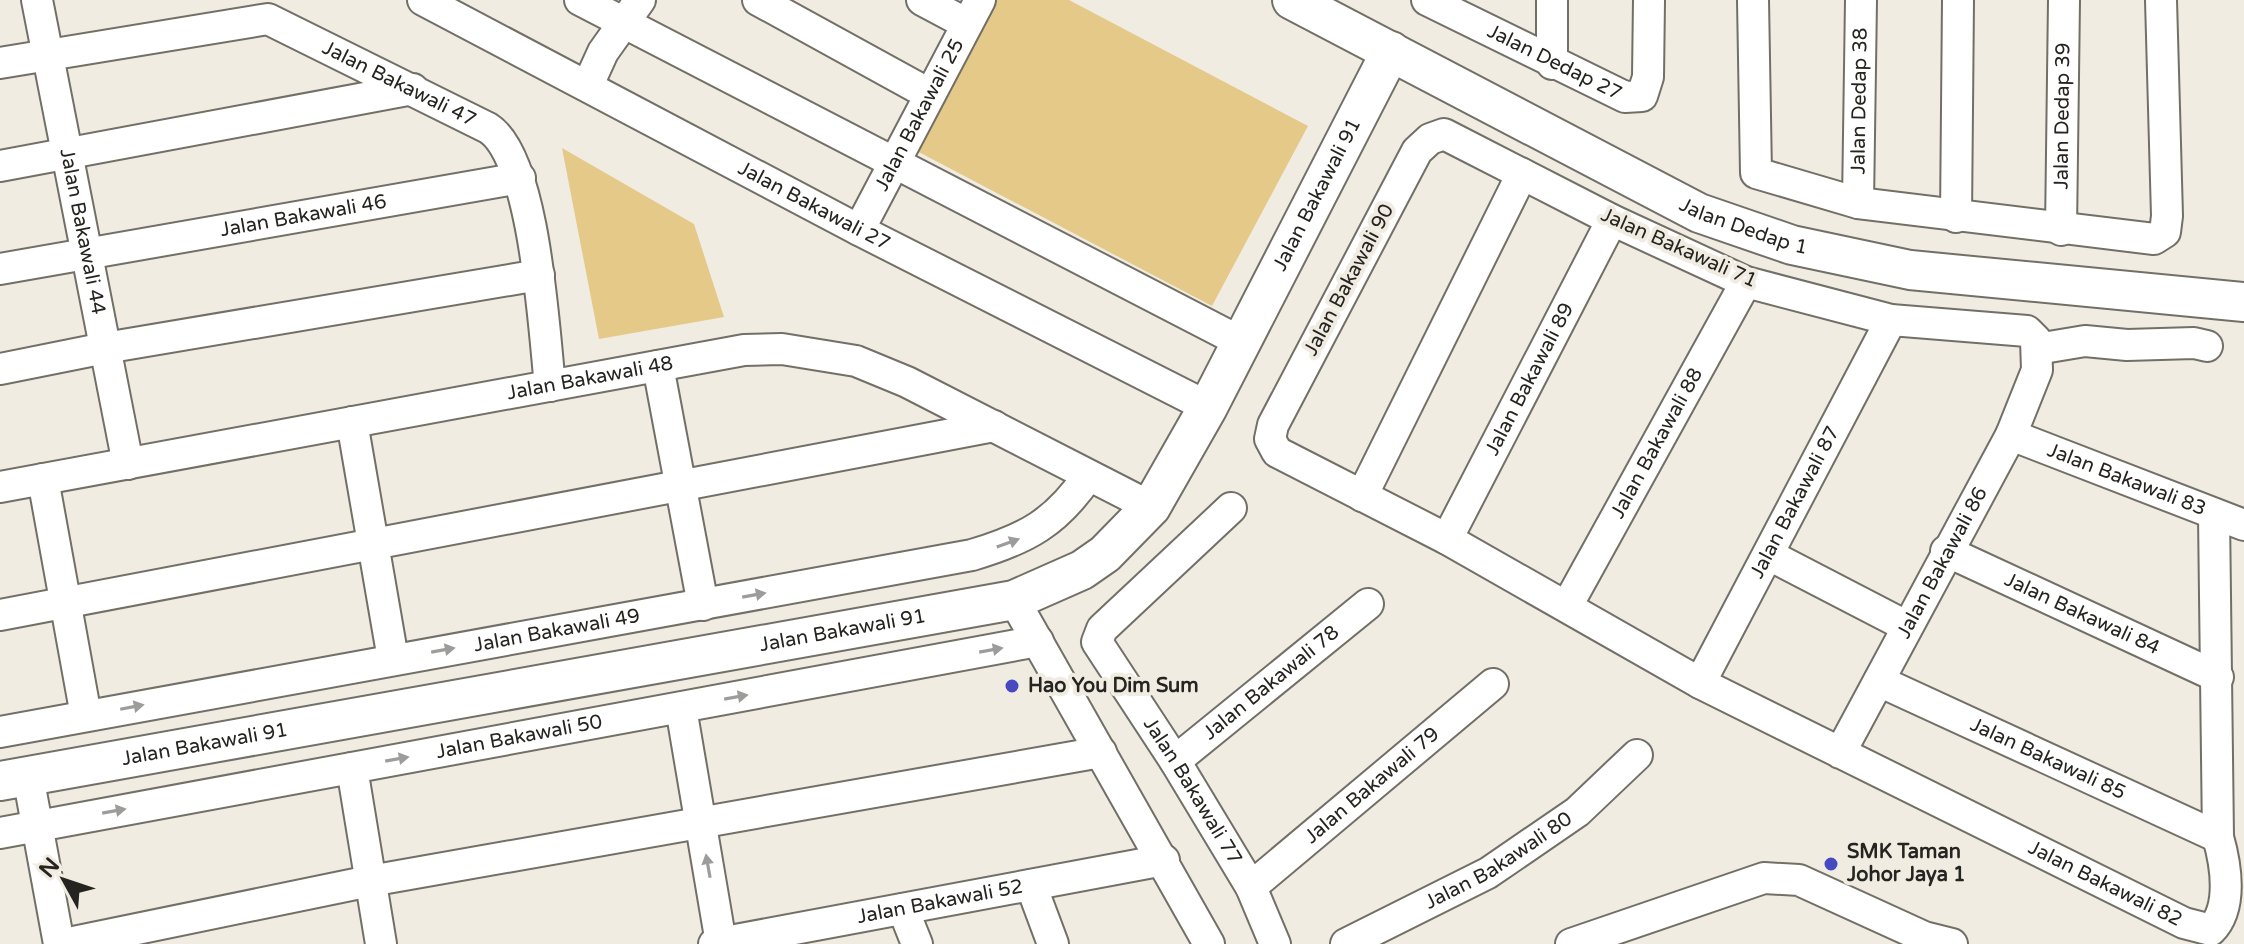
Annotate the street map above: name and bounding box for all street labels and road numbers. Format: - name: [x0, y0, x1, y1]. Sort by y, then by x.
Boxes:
- street label: Jalan Dedap 27: [1483, 19, 1626, 106]
- street label: Jalan Dedap 38: [1846, 27, 1873, 175]
- street label: Jalan Bakawali 25: [870, 35, 969, 195]
- street label: Jalan Bakawali 47: [318, 36, 480, 132]
- street label: Jalan Dedap 39: [2050, 42, 2075, 190]
- street label: Jalan Bakawali 91: [1268, 114, 1366, 275]
- street label: Jalan Bakawali 44: [54, 147, 110, 317]
- street label: Jalan Bakawali 27: [734, 156, 894, 256]
- street label: Jalan Bakawali 46: [218, 190, 388, 242]
- street label: Jalan Dedap 1: [1675, 193, 1810, 260]
- street label: Jalan Bakawali 90: [1299, 200, 1399, 360]
- street label: Jalan Bakawali 71: [1597, 203, 1761, 293]
- street label: Jalan Bakawali 89: [1480, 299, 1579, 459]
- street label: Jalan Bakawali 48: [505, 351, 675, 405]
- street label: Jalan Bakawali 88: [1606, 364, 1708, 523]
- street label: Jalan Bakawali 87: [1745, 422, 1845, 583]
- street label: Jalan Bakawali 83: [2044, 438, 2210, 521]
- street label: Jalan Bakawali 86: [1892, 483, 1993, 643]
- street label: Jalan Bakawali 84: [2001, 568, 2164, 660]
- street label: Jalan Bakawali 49: [472, 604, 642, 657]
- street label: Jalan Bakawali 91: [758, 604, 928, 657]
- street label: Jalan Bakawali 78: [1198, 620, 1344, 745]
- street label: Jalan Bakawali 50: [434, 710, 604, 764]
- street label: Jalan Bakawali 77: [1138, 713, 1247, 869]
- street label: Jalan Bakawali 85: [1966, 713, 2129, 805]
- street label: Jalan Bakawali 91: [120, 718, 290, 771]
- street label: Jalan Bakawali 79: [1300, 722, 1444, 849]
- street label: Jalan Bakawali 80: [1421, 807, 1577, 915]
- street label: Jalan Bakawali 82: [2024, 836, 2186, 932]
- street label: Jalan Bakawali 52: [855, 875, 1025, 929]

